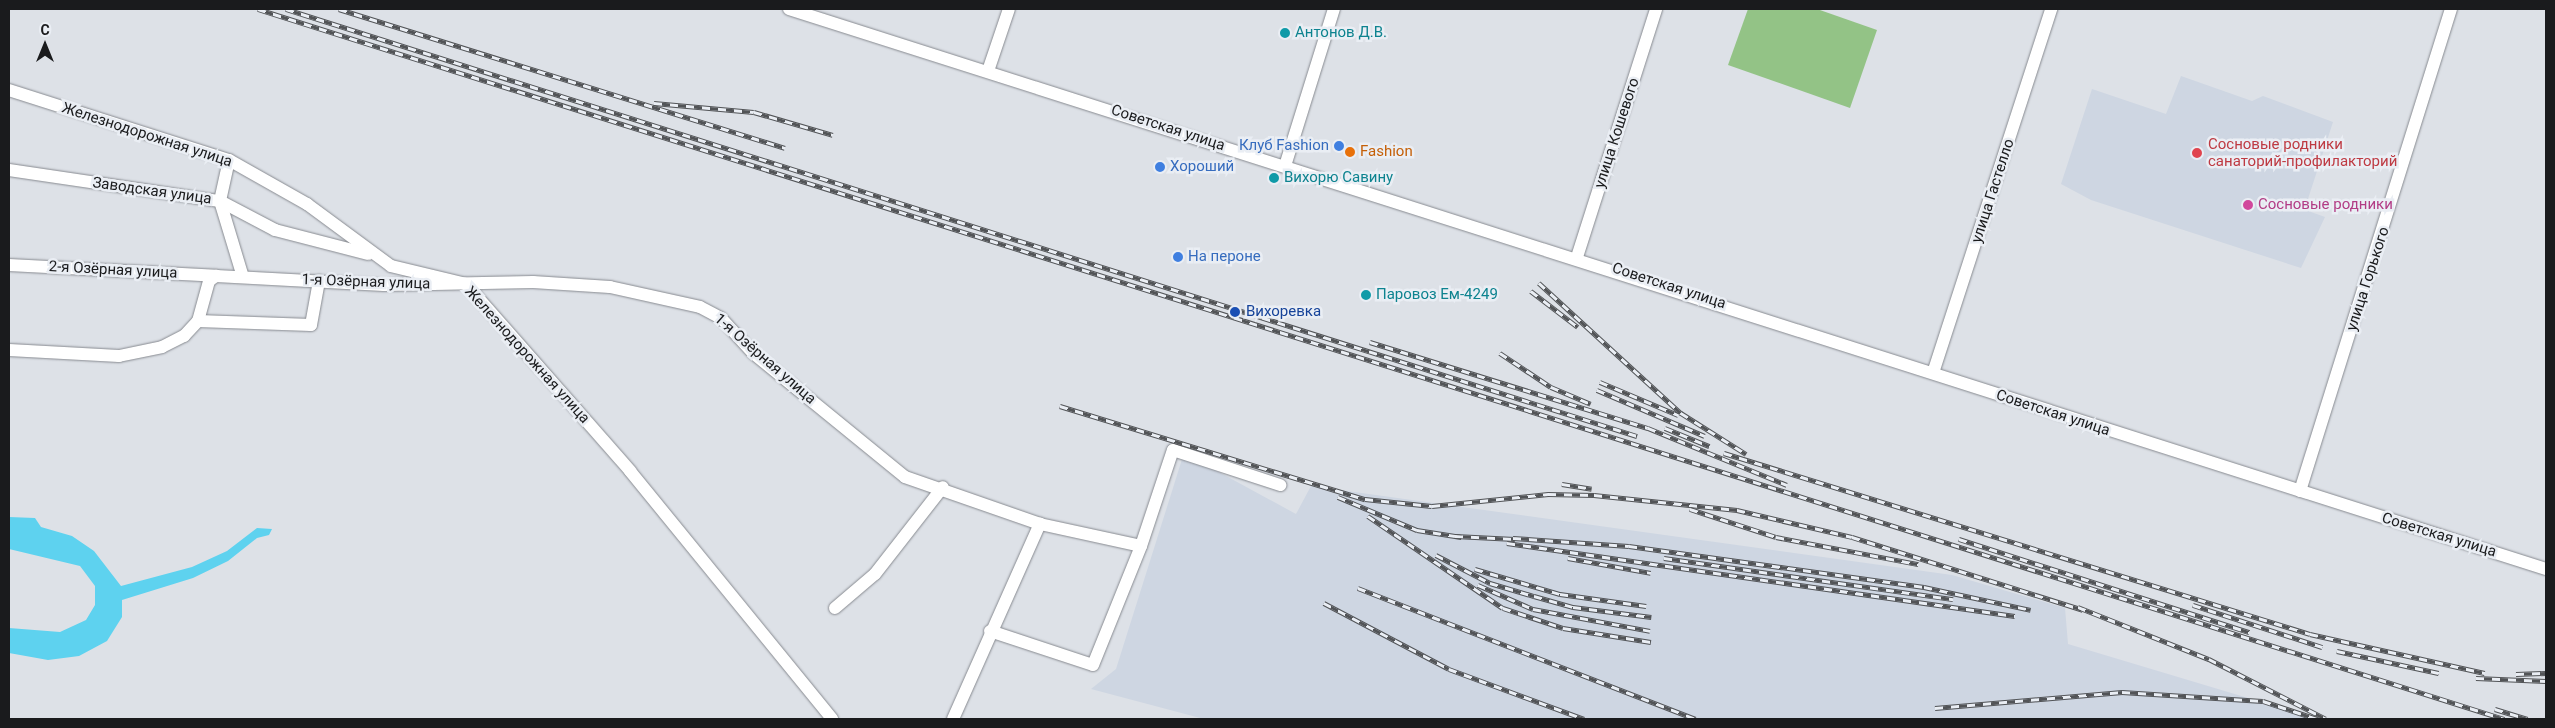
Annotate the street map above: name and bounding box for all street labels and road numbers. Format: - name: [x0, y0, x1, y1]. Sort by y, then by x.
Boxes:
- street label: улица Кошевого: [1591, 76, 1643, 190]
- street label: Железнодорожная улица: [59, 99, 235, 171]
- street label: Советская улица: [1109, 101, 1227, 155]
- street label: улица Гастелло: [1968, 137, 2018, 245]
- street label: Заводская улица: [91, 174, 213, 208]
- street label: улица Горького: [2343, 225, 2393, 333]
- street label: 2-я Озёрная улица: [48, 258, 178, 282]
- street label: Советская улица: [1610, 259, 1728, 313]
- street label: 1-я Озёрная улица: [301, 271, 431, 293]
- street label: Железнодорожная улица: [461, 283, 593, 427]
- street label: 1-я Озёрная улица: [710, 310, 820, 408]
- street label: Советская улица: [1994, 386, 2112, 440]
- street label: Советская улица: [2380, 509, 2498, 561]

